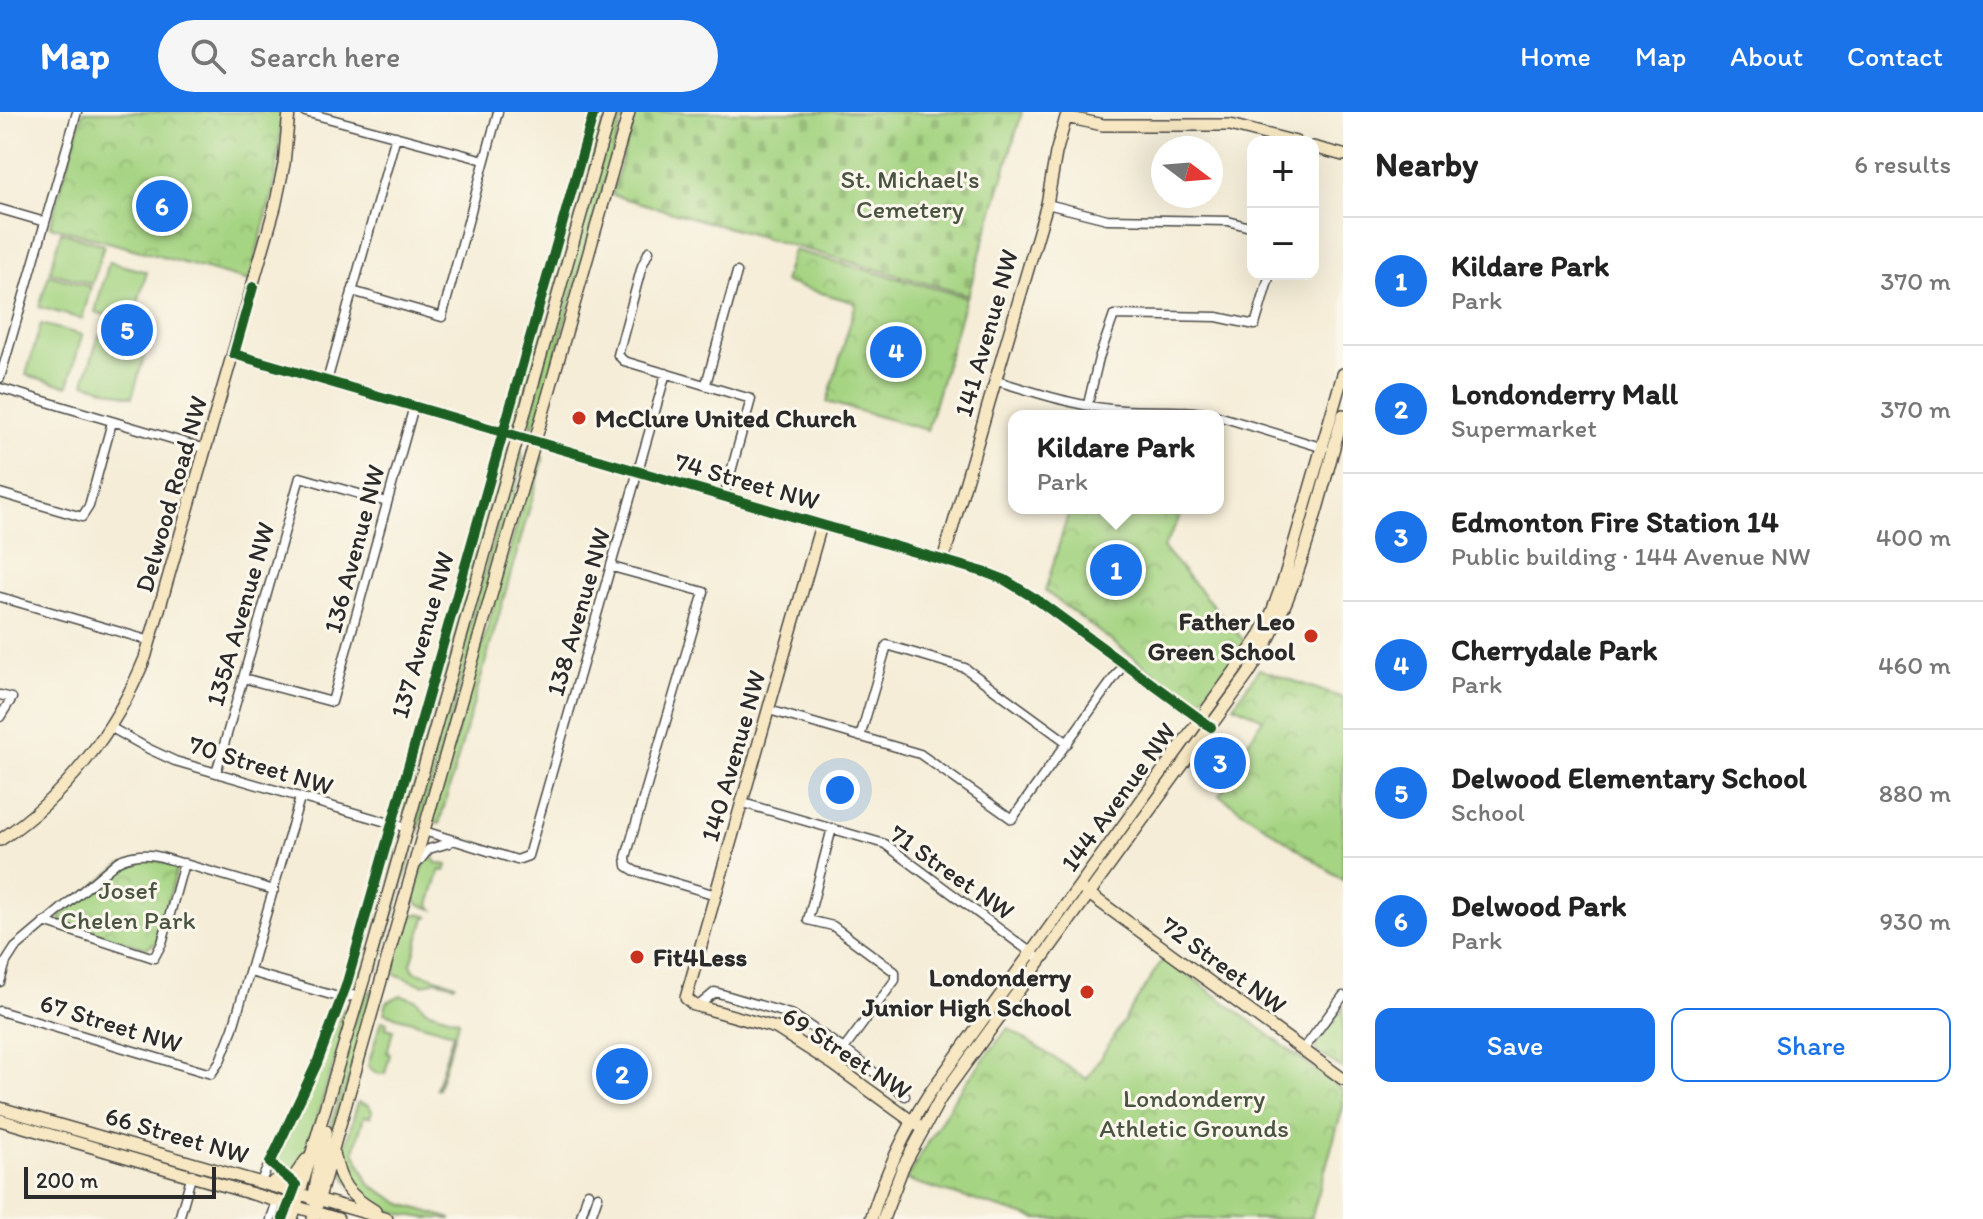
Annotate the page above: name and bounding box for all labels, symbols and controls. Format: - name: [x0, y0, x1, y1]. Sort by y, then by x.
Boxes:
- search box: [158, 20, 718, 92]
- text: Map: [40, 33, 110, 79]
- icon: search: [186, 34, 230, 78]
- text: Search here: [250, 38, 400, 75]
- text: Home: [1520, 39, 1591, 73]
- text: Map: [1635, 39, 1686, 73]
- text: About: [1730, 39, 1803, 73]
- text: Contact: [1847, 39, 1943, 73]
- north arrow: [1151, 136, 1223, 208]
- map controls: [1247, 136, 1319, 280]
- button: +: [1247, 136, 1319, 208]
- text: Nearby: [1375, 144, 1478, 185]
- text: 6 results: [1854, 148, 1951, 180]
- park label: St. Michael's Cemetery: [840, 163, 980, 225]
- pin: 6: [136, 176, 188, 236]
- button: −: [1247, 208, 1319, 280]
- street label: 141 Avenue NW: [947, 246, 1025, 420]
- text: Kildare Park: [1451, 247, 1609, 284]
- text: 1: [1395, 265, 1407, 297]
- text: 370 m: [1880, 265, 1951, 297]
- text: Park: [1451, 284, 1502, 316]
- pin: 5: [101, 300, 153, 360]
- pin: 4: [870, 322, 922, 382]
- text: Londonderry Mall: [1451, 375, 1678, 412]
- street label: Delwood Road NW: [128, 392, 214, 596]
- text: 2: [1394, 393, 1408, 425]
- text: 370 m: [1880, 393, 1951, 425]
- place label: McClure United Church: [595, 402, 857, 434]
- marker: McClure United Church: [570, 409, 588, 427]
- popup: [1008, 410, 1224, 514]
- text: Supermarket: [1451, 412, 1597, 444]
- text: Kildare Park: [1037, 428, 1195, 465]
- street label: 74 Street NW: [671, 445, 823, 517]
- street label: 136 Avenue NW: [316, 461, 392, 637]
- text: Park: [1037, 465, 1088, 497]
- text: Edmonton Fire Station 14: [1451, 503, 1779, 540]
- street label: 135A Avenue NW: [198, 518, 282, 710]
- text: 3: [1394, 521, 1408, 553]
- text: 400 m: [1876, 521, 1951, 553]
- street label: 138 Avenue NW: [539, 524, 617, 700]
- pin: 1: [1090, 540, 1142, 600]
- text: Public building · 144 Avenue NW: [1451, 540, 1811, 572]
- street label: 137 Avenue NW: [383, 548, 461, 722]
- place label: Father Leo Green School: [1148, 605, 1296, 667]
- marker: Father Leo Green School: [1302, 627, 1320, 645]
- text: Cherrydale Park: [1451, 631, 1658, 668]
- text: 4: [1393, 649, 1409, 681]
- text: 460 m: [1878, 649, 1951, 681]
- street label: 140 Avenue NW: [693, 667, 773, 845]
- text: Park: [1451, 668, 1502, 700]
- street label: 144 Avenue NW: [1053, 716, 1183, 878]
- street label: 70 Street NW: [185, 728, 337, 802]
- pin: 3: [1194, 733, 1246, 793]
- text: Delwood Elementary School: [1451, 759, 1807, 796]
- your location: [820, 770, 860, 810]
- text: 5: [1394, 777, 1408, 809]
- text: 880 m: [1879, 777, 1951, 809]
- text: School: [1451, 796, 1525, 828]
- street label: 71 Street NW: [883, 817, 1021, 927]
- park label: Josef Chelen Park: [60, 874, 196, 936]
- text: Delwood Park: [1451, 887, 1627, 924]
- text: 6: [1394, 905, 1408, 937]
- text: 930 m: [1879, 905, 1951, 937]
- street label: 72 Street NW: [1155, 909, 1293, 1021]
- text: Park: [1451, 924, 1502, 956]
- place label: Fit4Less: [653, 941, 747, 973]
- marker: Fit4Less: [628, 948, 646, 966]
- place label: Londonderry Junior High School: [861, 961, 1072, 1023]
- marker: Londonderry Junior High School: [1078, 983, 1096, 1001]
- street label: 67 Street NW: [36, 986, 186, 1060]
- street label: 69 Street NW: [776, 999, 918, 1107]
- button: Save: [1375, 1008, 1655, 1082]
- button: Share: [1671, 1008, 1951, 1082]
- pin: 2: [596, 1044, 648, 1104]
- park label: Londonderry Athletic Grounds: [1099, 1082, 1289, 1144]
- street label: 66 Street NW: [102, 1099, 252, 1171]
- scale bar: [24, 1163, 216, 1199]
- text: 200 m: [36, 1167, 98, 1194]

